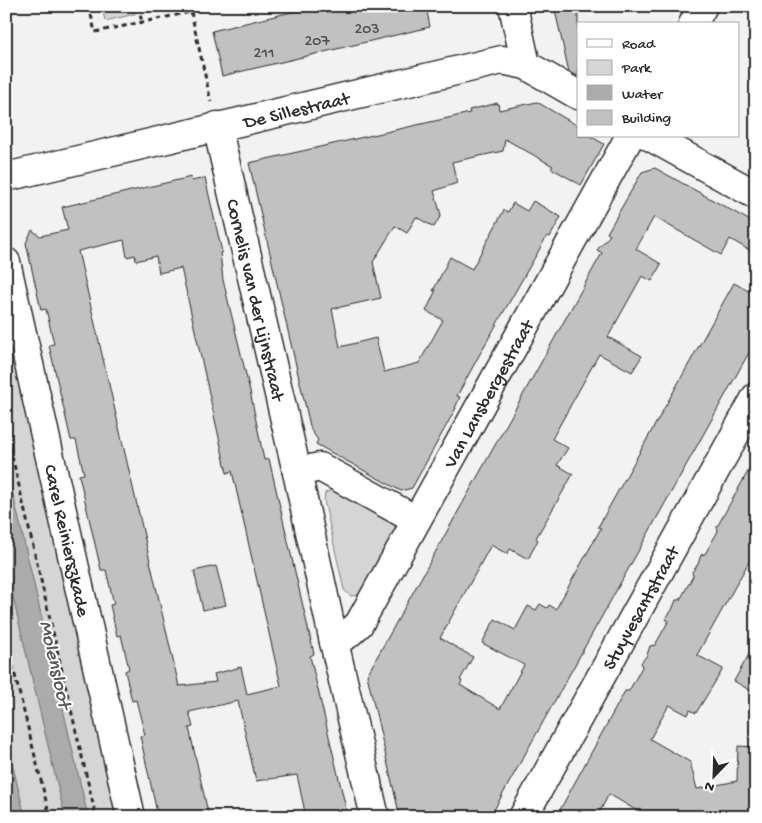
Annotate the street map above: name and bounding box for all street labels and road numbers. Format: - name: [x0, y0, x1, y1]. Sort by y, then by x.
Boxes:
- street label: De Sillestraat: [240, 88, 354, 136]
- street label: Cornelis van der Lijnstraat: [219, 197, 289, 405]
- street label: Van Lansbergestraat: [439, 315, 542, 474]
- street label: Carel Reinierszkade: [37, 463, 94, 619]
- street label: Stuyvesantstraat: [599, 541, 687, 675]

